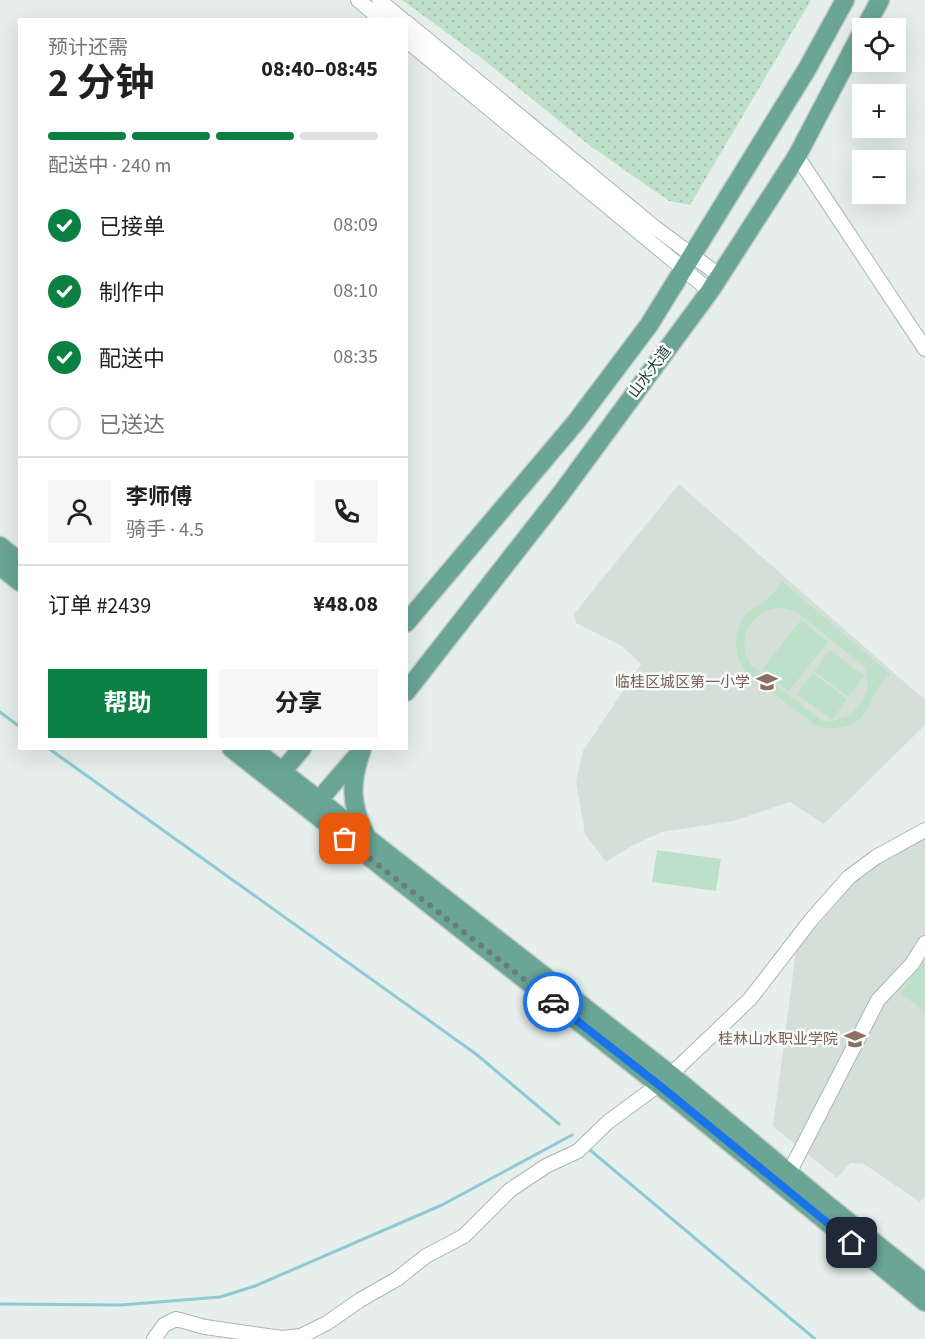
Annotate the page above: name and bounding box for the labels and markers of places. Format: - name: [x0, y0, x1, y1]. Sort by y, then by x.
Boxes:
- school or university icon: 临桂区城区第一小学: [755, 670, 779, 694]
- place label: 临桂区城区第一小学: [615, 672, 750, 693]
- pin: [319, 813, 370, 864]
- school or university icon: 桂林山水职业学院: [843, 1027, 867, 1051]
- place label: 桂林山水职业学院: [718, 1029, 838, 1050]
- pin: [826, 1217, 877, 1268]

